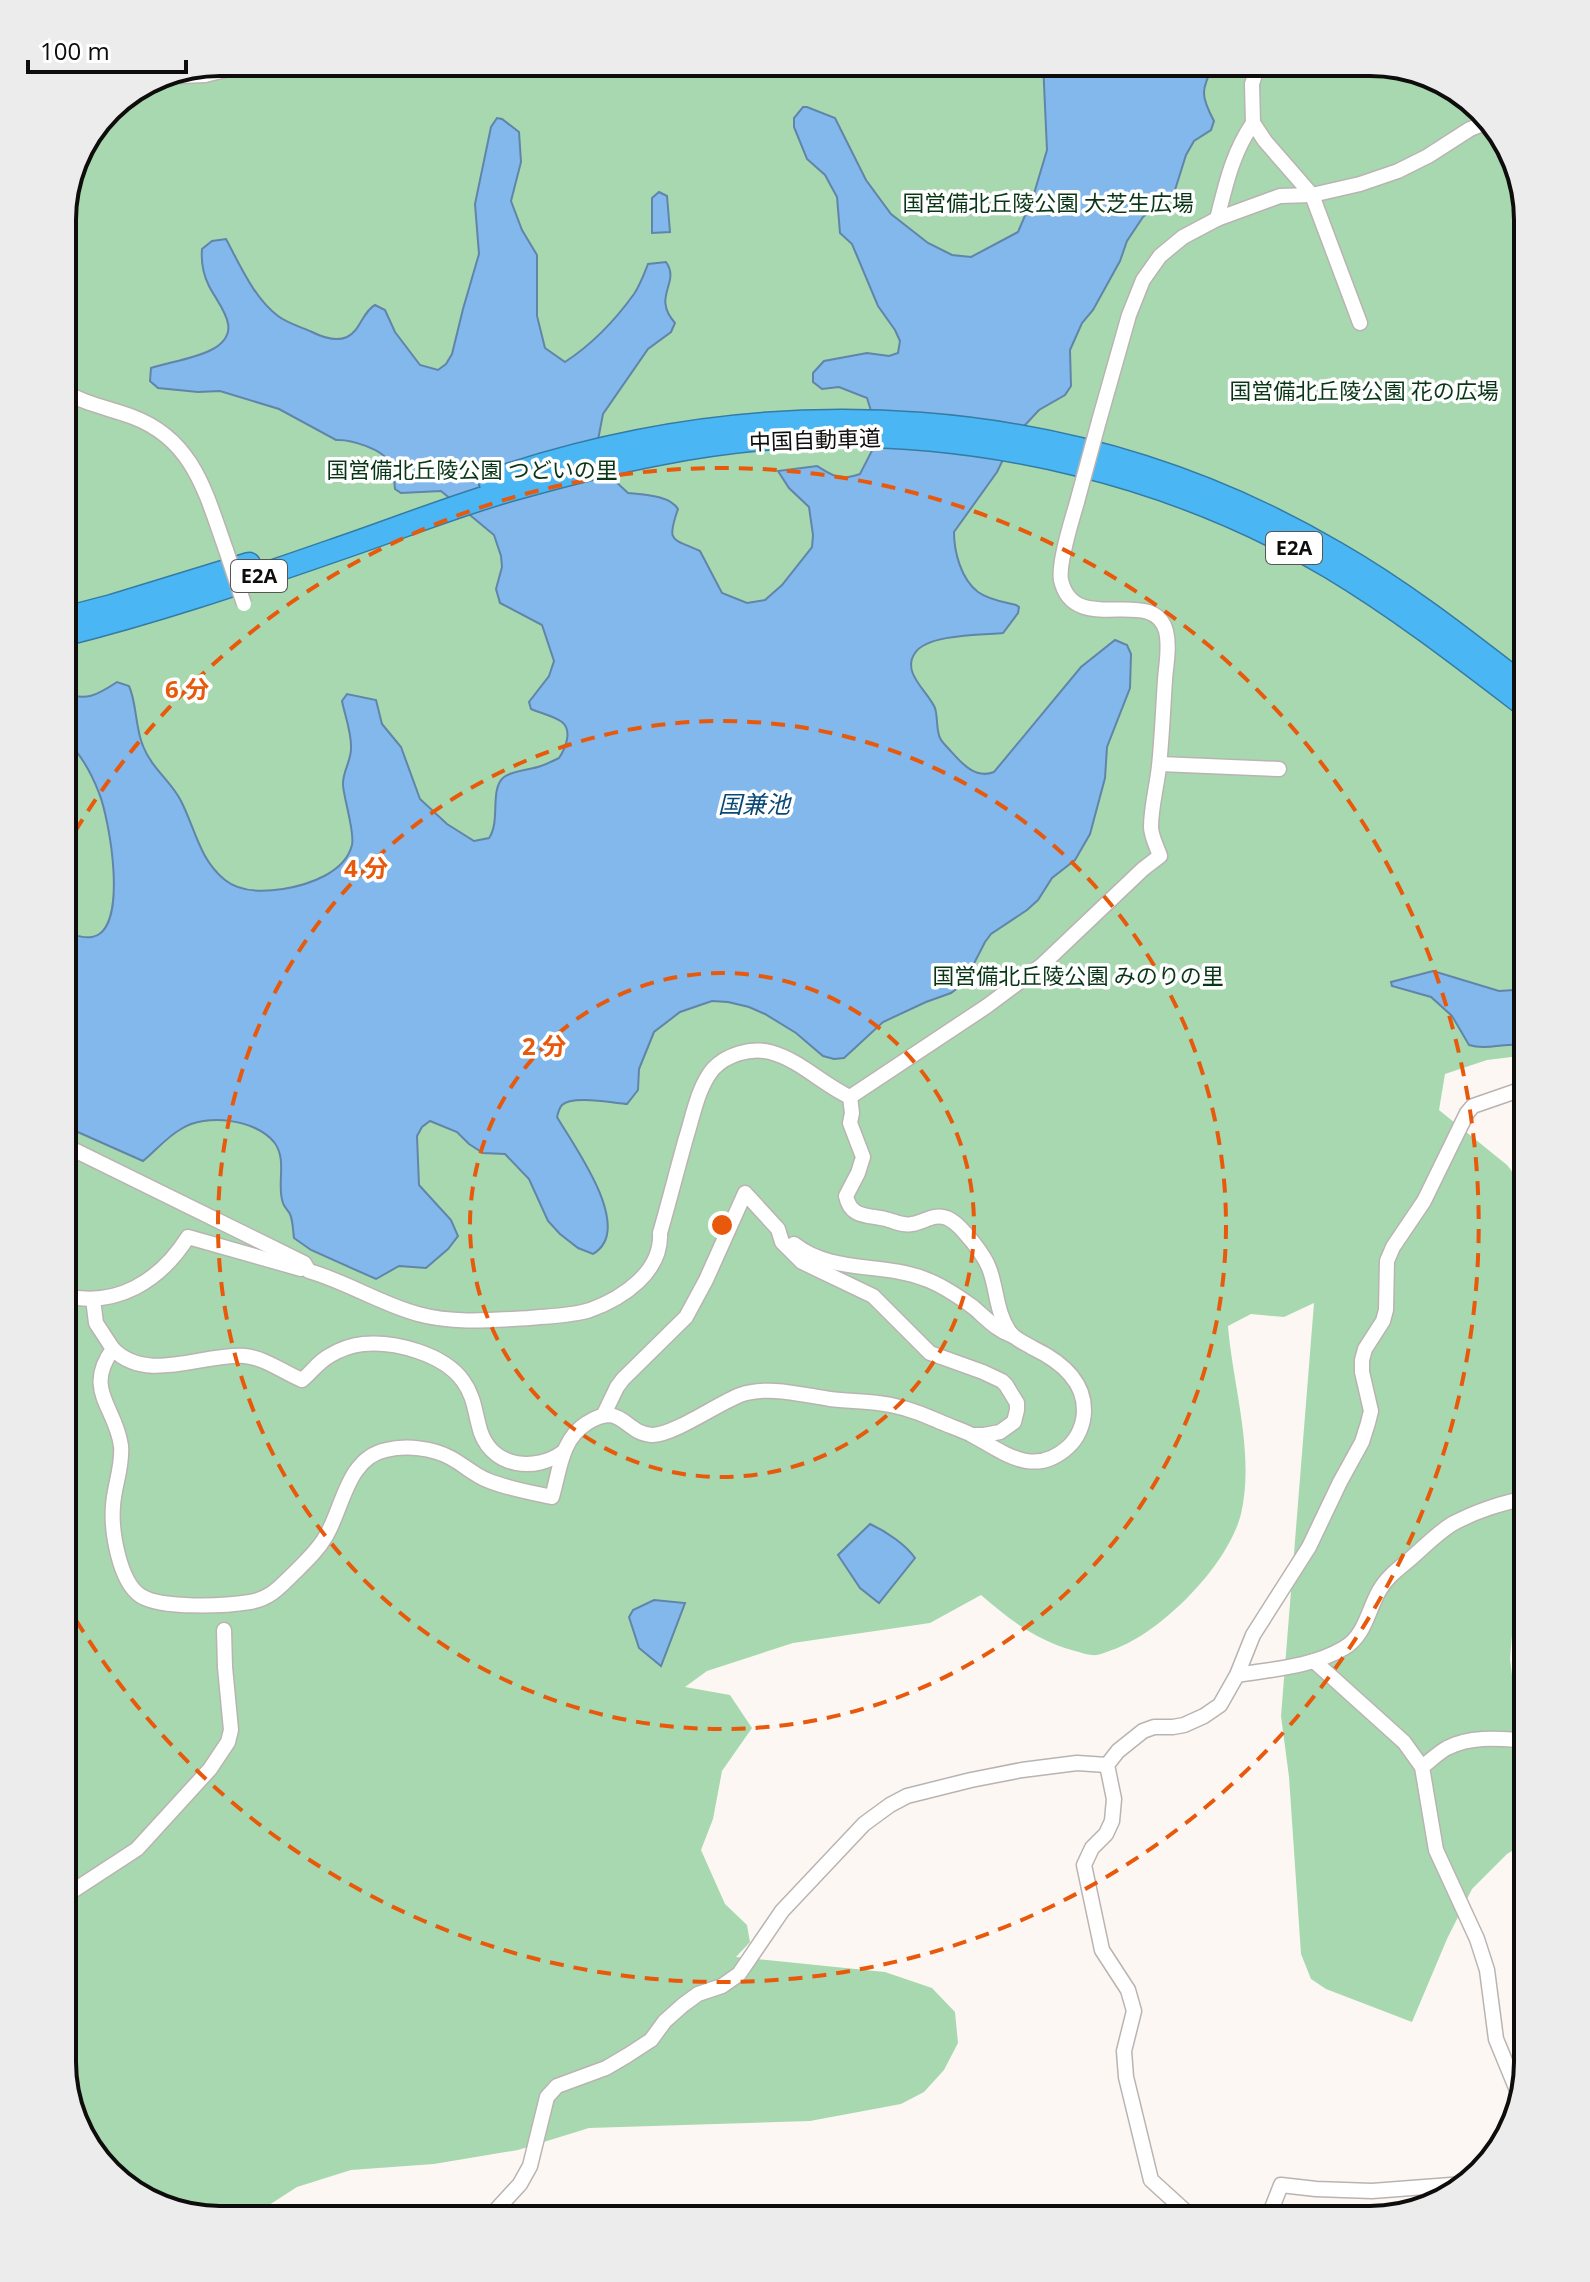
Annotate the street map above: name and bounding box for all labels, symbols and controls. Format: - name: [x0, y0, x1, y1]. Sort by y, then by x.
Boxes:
- scale bar: [28, 24, 186, 74]
- text: 100 m: [40, 34, 110, 67]
- park label: 国営備北丘陵公園 大芝生広場: [902, 187, 1194, 217]
- park label: 国営備北丘陵公園 花の広場: [1229, 375, 1499, 405]
- street label: 中国自動車道: [748, 422, 881, 456]
- park label: 国営備北丘陵公園 つどいの里: [326, 454, 618, 484]
- road number: E2A: [1266, 532, 1322, 564]
- road number: E2A: [231, 560, 287, 592]
- text: 6 分: [165, 672, 209, 705]
- water label: 国兼池: [718, 787, 792, 820]
- text: 4 分: [344, 851, 388, 884]
- park label: 国営備北丘陵公園 みのりの里: [932, 960, 1224, 990]
- text: 2 分: [522, 1029, 566, 1062]
- centre of rings: [708, 1211, 736, 1239]

